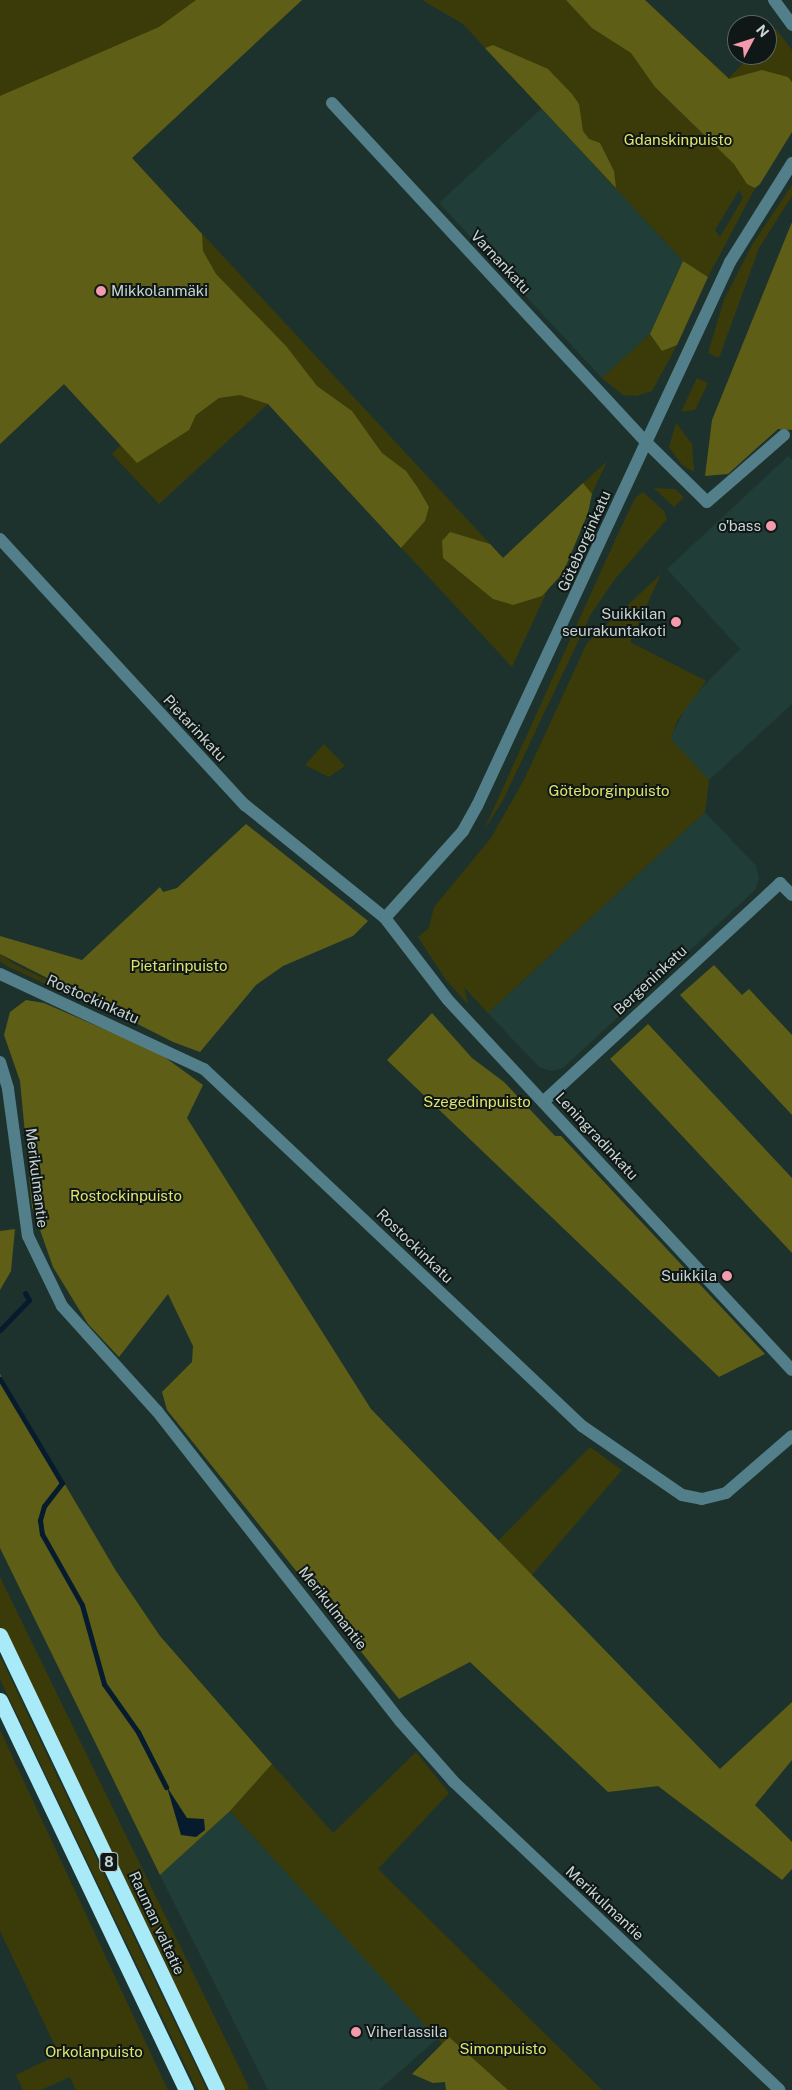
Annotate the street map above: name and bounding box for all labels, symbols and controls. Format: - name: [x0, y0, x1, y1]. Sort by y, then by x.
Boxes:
- north arrow: [727, 15, 777, 65]
- text: N: [753, 22, 772, 40]
- park label: Gdanskinpuisto: [624, 131, 732, 149]
- street label: Varnankatu: [467, 227, 535, 297]
- place label: Mikkolanmäki: [111, 282, 208, 300]
- marker: Mikkolanmäki: [95, 285, 107, 297]
- street label: Göteborginkatu: [554, 488, 614, 594]
- place label: o'bass: [718, 517, 761, 535]
- marker: o'bass: [765, 520, 777, 532]
- place label: Suikkilan seurakuntakoti: [562, 604, 666, 639]
- marker: Suikkilan seurakuntakoti: [670, 616, 682, 628]
- street label: Pietarinkatu: [160, 691, 230, 765]
- park label: Göteborginpuisto: [548, 782, 670, 800]
- street label: Bergeninkatu: [610, 942, 690, 1018]
- park label: Pietarinpuisto: [131, 957, 227, 975]
- street label: Rostockinkatu: [44, 971, 142, 1027]
- street label: Leningradinkatu: [552, 1088, 642, 1184]
- park label: Szegedinpuisto: [423, 1093, 531, 1111]
- street label: Merikulmantie: [22, 1127, 52, 1229]
- park label: Rostockinpuisto: [70, 1187, 182, 1205]
- street label: Rostockinkatu: [373, 1205, 457, 1287]
- place label: Suikkila: [661, 1267, 717, 1285]
- marker: Suikkila: [721, 1270, 733, 1282]
- street label: Merikulmantie: [295, 1563, 371, 1653]
- road number: 8: [99, 1850, 119, 1874]
- street label: Merikulmantie: [562, 1862, 648, 1944]
- street label: Rauman valtatie: [125, 1868, 189, 1978]
- place label: Viherlassila: [366, 2023, 447, 2041]
- marker: Viherlassila: [350, 2026, 362, 2038]
- park label: Simonpuisto: [460, 2040, 546, 2058]
- park label: Orkolanpuisto: [45, 2043, 143, 2061]

